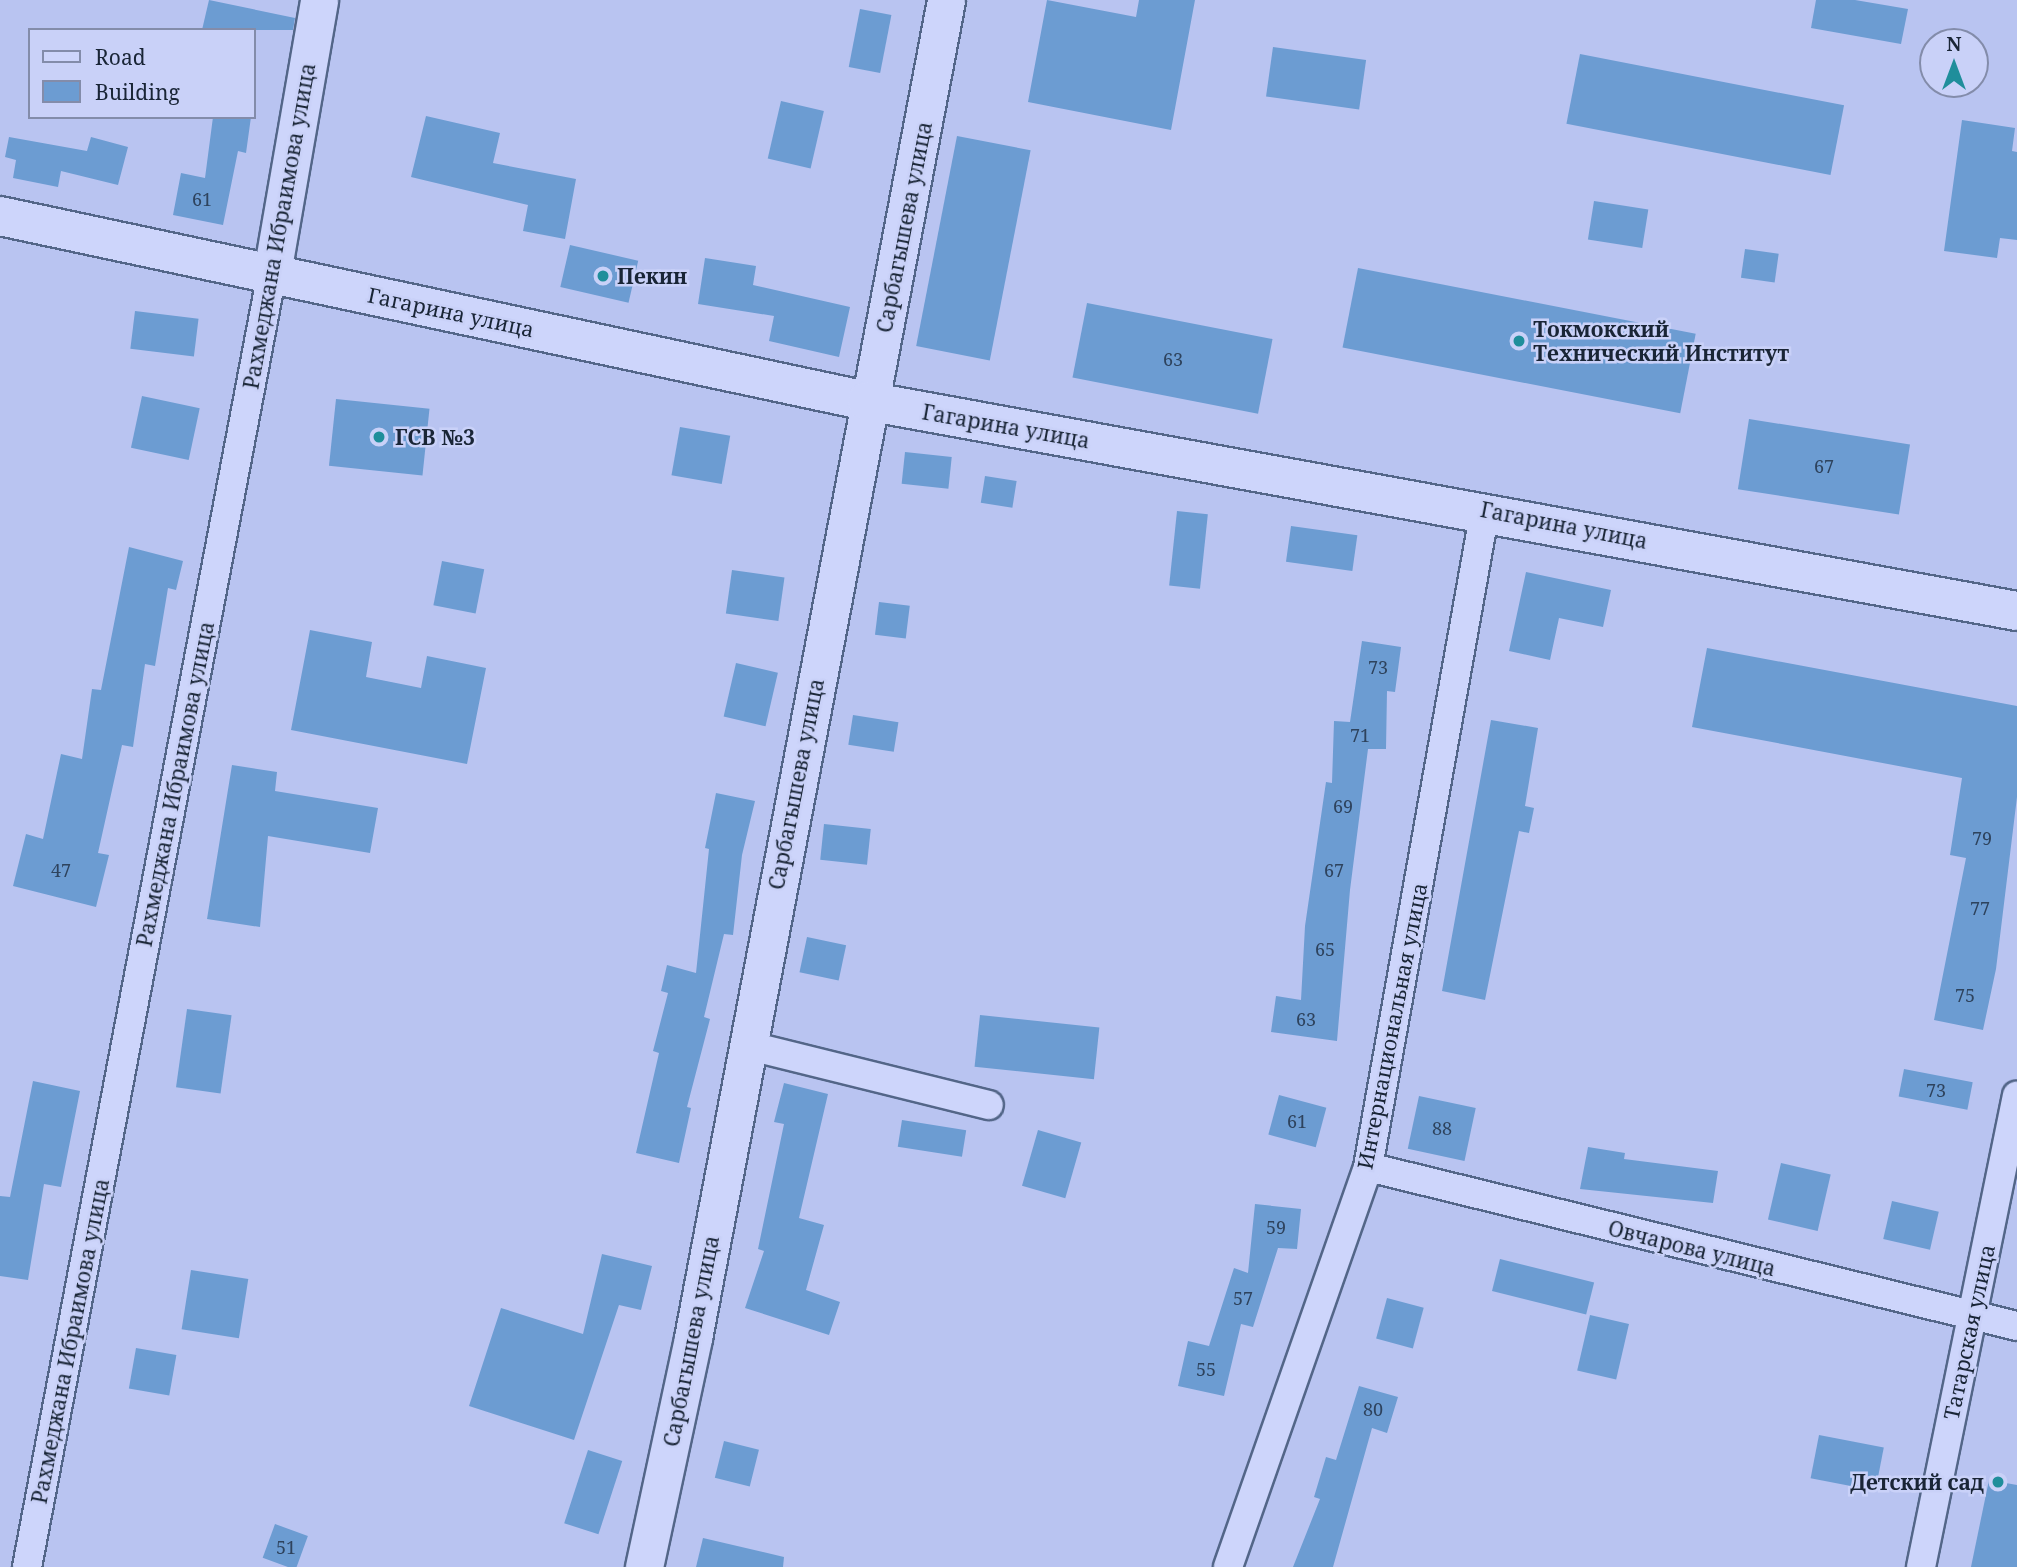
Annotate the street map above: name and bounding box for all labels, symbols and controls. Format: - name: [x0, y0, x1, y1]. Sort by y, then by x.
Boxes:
- legend: [28, 28, 256, 119]
- north arrow: [1919, 28, 1989, 98]
- text: N: [1947, 31, 1961, 57]
- text: Road: [95, 43, 146, 71]
- street label: Рахмеджана Ибраимова улица: [238, 61, 320, 391]
- text: Building: [95, 78, 180, 106]
- street label: Сарбагышева улица: [871, 119, 937, 335]
- house number: 61: [192, 188, 212, 210]
- place label: Пекин: [617, 263, 687, 289]
- marker: Пекин: [595, 268, 611, 284]
- street label: Гагарина улица: [365, 282, 537, 342]
- place label: Токмокский Технический Институт: [1533, 316, 1789, 366]
- marker: Токмокский Технический Институт: [1511, 333, 1527, 349]
- house number: 63: [1163, 348, 1183, 370]
- street label: Гагарина улица: [920, 399, 1092, 453]
- place label: ГСВ №3: [395, 424, 475, 450]
- marker: ГСВ №3: [369, 427, 389, 447]
- house number: 67: [1814, 455, 1834, 477]
- street label: Гагарина улица: [1478, 496, 1650, 554]
- street label: Рахмеджана Ибраимова улица: [131, 619, 219, 949]
- house number: 73: [1368, 656, 1388, 678]
- street label: Сарбагышева улица: [763, 676, 829, 892]
- house number: 71: [1350, 724, 1370, 746]
- house number: 69: [1333, 795, 1353, 817]
- house number: 79: [1972, 827, 1992, 849]
- house number: 47: [51, 859, 71, 881]
- house number: 67: [1324, 859, 1344, 881]
- street label: Интернациональная улица: [1352, 881, 1432, 1171]
- house number: 77: [1970, 897, 1990, 919]
- house number: 65: [1315, 938, 1335, 960]
- house number: 75: [1955, 984, 1975, 1006]
- house number: 63: [1296, 1008, 1316, 1030]
- house number: 73: [1926, 1079, 1946, 1101]
- house number: 61: [1287, 1110, 1307, 1132]
- house number: 88: [1432, 1117, 1452, 1139]
- street label: Рахмеджана Ибраимова улица: [26, 1176, 114, 1506]
- street label: Овчарова улица: [1606, 1215, 1778, 1281]
- house number: 59: [1266, 1216, 1286, 1238]
- street label: Сарбагышева улица: [658, 1233, 724, 1449]
- street label: Татарская улица: [1938, 1242, 2000, 1422]
- house number: 57: [1233, 1287, 1253, 1309]
- house number: 55: [1196, 1358, 1216, 1380]
- house number: 80: [1363, 1398, 1383, 1420]
- place label: Детский сад: [1850, 1469, 1984, 1495]
- marker: Детский сад: [1990, 1474, 2006, 1490]
- house number: 51: [276, 1536, 296, 1558]

